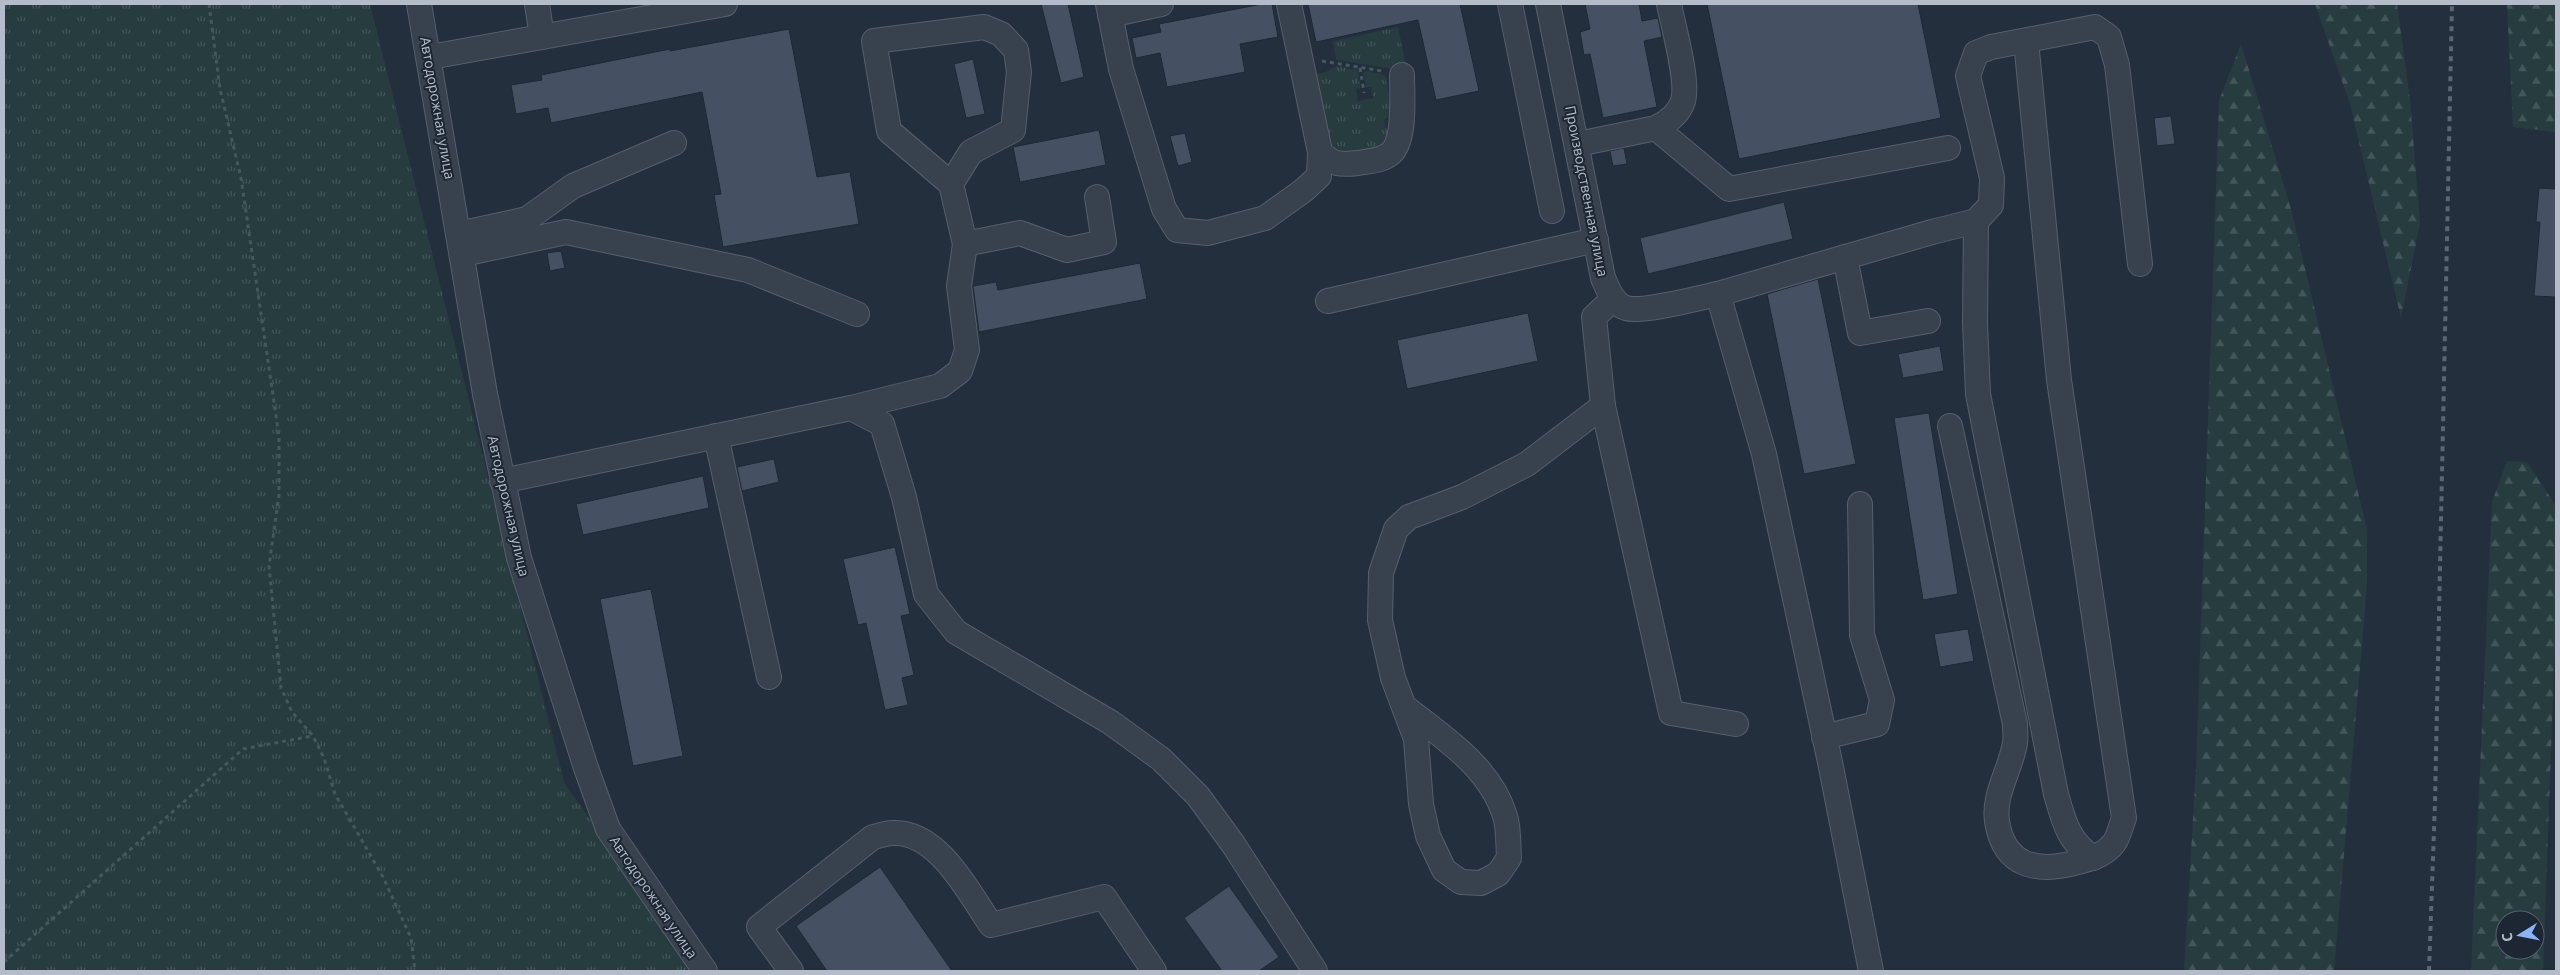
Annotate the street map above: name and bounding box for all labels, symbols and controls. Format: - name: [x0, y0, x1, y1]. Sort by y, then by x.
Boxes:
- street label: Автодорожная улица: [416, 35, 460, 181]
- street label: Производственная улица: [1561, 104, 1613, 278]
- street label: Автодорожная улица: [484, 434, 534, 578]
- street label: Автодорожная улица: [606, 832, 702, 962]
- north arrow: [2495, 910, 2545, 960]
- text: С: [2497, 931, 2517, 943]

